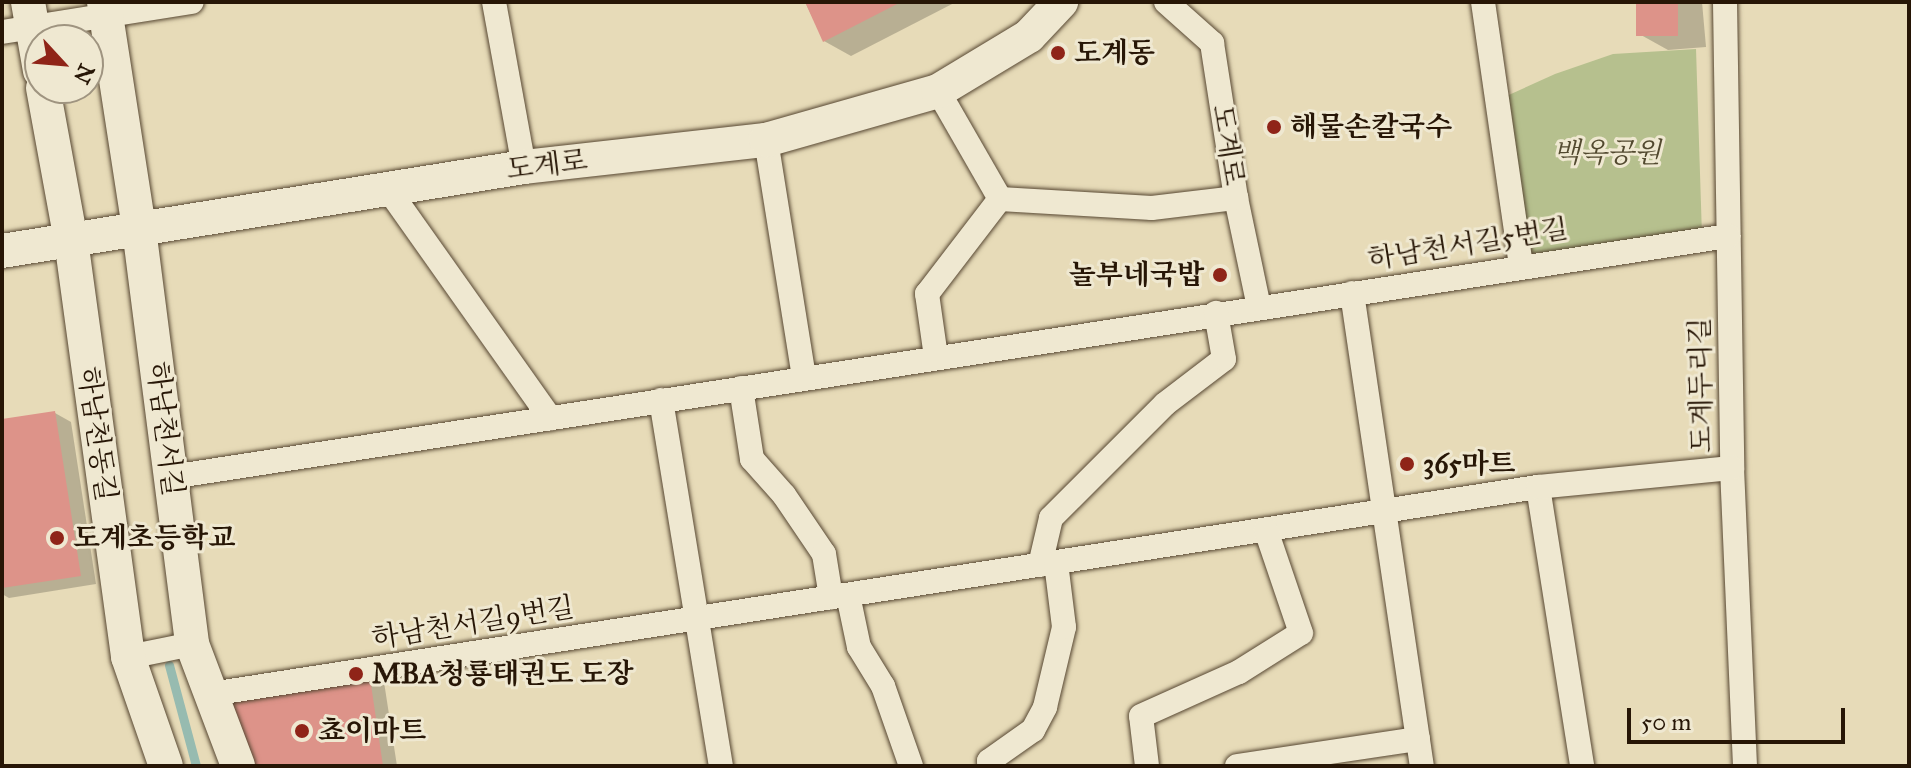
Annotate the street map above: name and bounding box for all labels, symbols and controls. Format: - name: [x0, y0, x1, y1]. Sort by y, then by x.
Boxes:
- north arrow: [24, 24, 104, 104]
- place label: 도계동: [1074, 36, 1155, 70]
- marker: 도계동: [1049, 44, 1067, 62]
- text: N: [68, 60, 100, 88]
- street label: 도계로: [1205, 102, 1251, 188]
- place label: 해물손칼국수: [1290, 110, 1452, 144]
- marker: 해물손칼국수: [1265, 118, 1283, 136]
- park label: 백옥공원: [1553, 136, 1661, 170]
- street label: 도계로: [505, 143, 589, 187]
- street label: 하남천서길5번길: [1365, 212, 1571, 276]
- place label: 놀부네국밥: [1069, 258, 1204, 292]
- marker: 놀부네국밥: [1211, 266, 1229, 284]
- street label: 도계두리길: [1683, 317, 1719, 453]
- street label: 하남천서길: [140, 360, 190, 498]
- street label: 하남천동길: [71, 365, 123, 503]
- place label: 365마트: [1423, 447, 1516, 481]
- marker: 365마트: [1398, 455, 1416, 473]
- place label: 도계초등학교: [73, 521, 235, 555]
- marker: 도계초등학교: [48, 529, 66, 547]
- street label: 하남천서길9번길: [369, 590, 577, 656]
- place label: MBA청룡태권도 도장: [372, 657, 634, 691]
- marker: MBA청룡태권도 도장: [347, 665, 365, 683]
- scale bar: [1631, 692, 1849, 742]
- text: 50 m: [1641, 707, 1691, 737]
- place label: 쵸이마트: [318, 714, 426, 748]
- marker: 쵸이마트: [293, 722, 311, 740]

